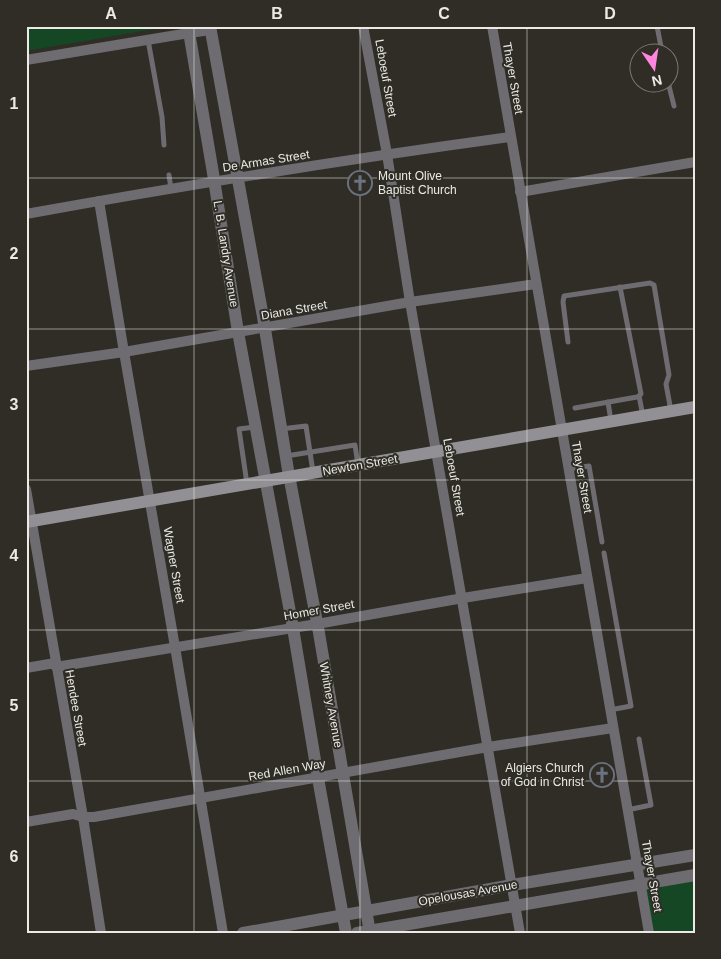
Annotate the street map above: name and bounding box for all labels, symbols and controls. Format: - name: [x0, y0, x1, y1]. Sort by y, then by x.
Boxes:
- text: A: [105, 5, 117, 22]
- text: B: [271, 5, 283, 22]
- text: C: [438, 5, 450, 22]
- text: D: [604, 5, 616, 22]
- street label: Leboeuf Street: [372, 38, 400, 119]
- street label: Thayer Street: [500, 41, 526, 116]
- north arrow: [628, 42, 678, 92]
- text: N: [650, 72, 664, 90]
- text: 1: [10, 95, 19, 112]
- street label: De Armas Street: [221, 147, 311, 175]
- place label: Mount Olive Baptist Church: [378, 169, 457, 197]
- church icon: Mount Olive Baptist Church: [347, 170, 373, 196]
- street label: L. B. Landry Avenue: [211, 200, 241, 309]
- text: 2: [10, 245, 19, 262]
- street label: Diana Street: [260, 297, 329, 323]
- text: 3: [10, 396, 19, 413]
- street label: Leboeuf Street: [440, 437, 468, 518]
- street label: Thayer Street: [569, 440, 595, 515]
- street label: Newton Street: [321, 451, 399, 478]
- street label: Wagner Street: [160, 526, 188, 605]
- text: 4: [10, 547, 19, 564]
- street label: Homer Street: [283, 597, 356, 623]
- street label: Whitney Avenue: [317, 661, 345, 749]
- street label: Hendee Street: [62, 669, 90, 748]
- text: 5: [10, 697, 19, 714]
- street label: Red Allen Way: [247, 756, 327, 784]
- place label: Algiers Church of God in Christ: [501, 761, 585, 789]
- church icon: Algiers Church of God in Christ: [589, 762, 615, 788]
- street label: Thayer Street: [639, 839, 665, 914]
- text: 6: [10, 848, 19, 865]
- street label: Opelousas Avenue: [417, 877, 519, 909]

